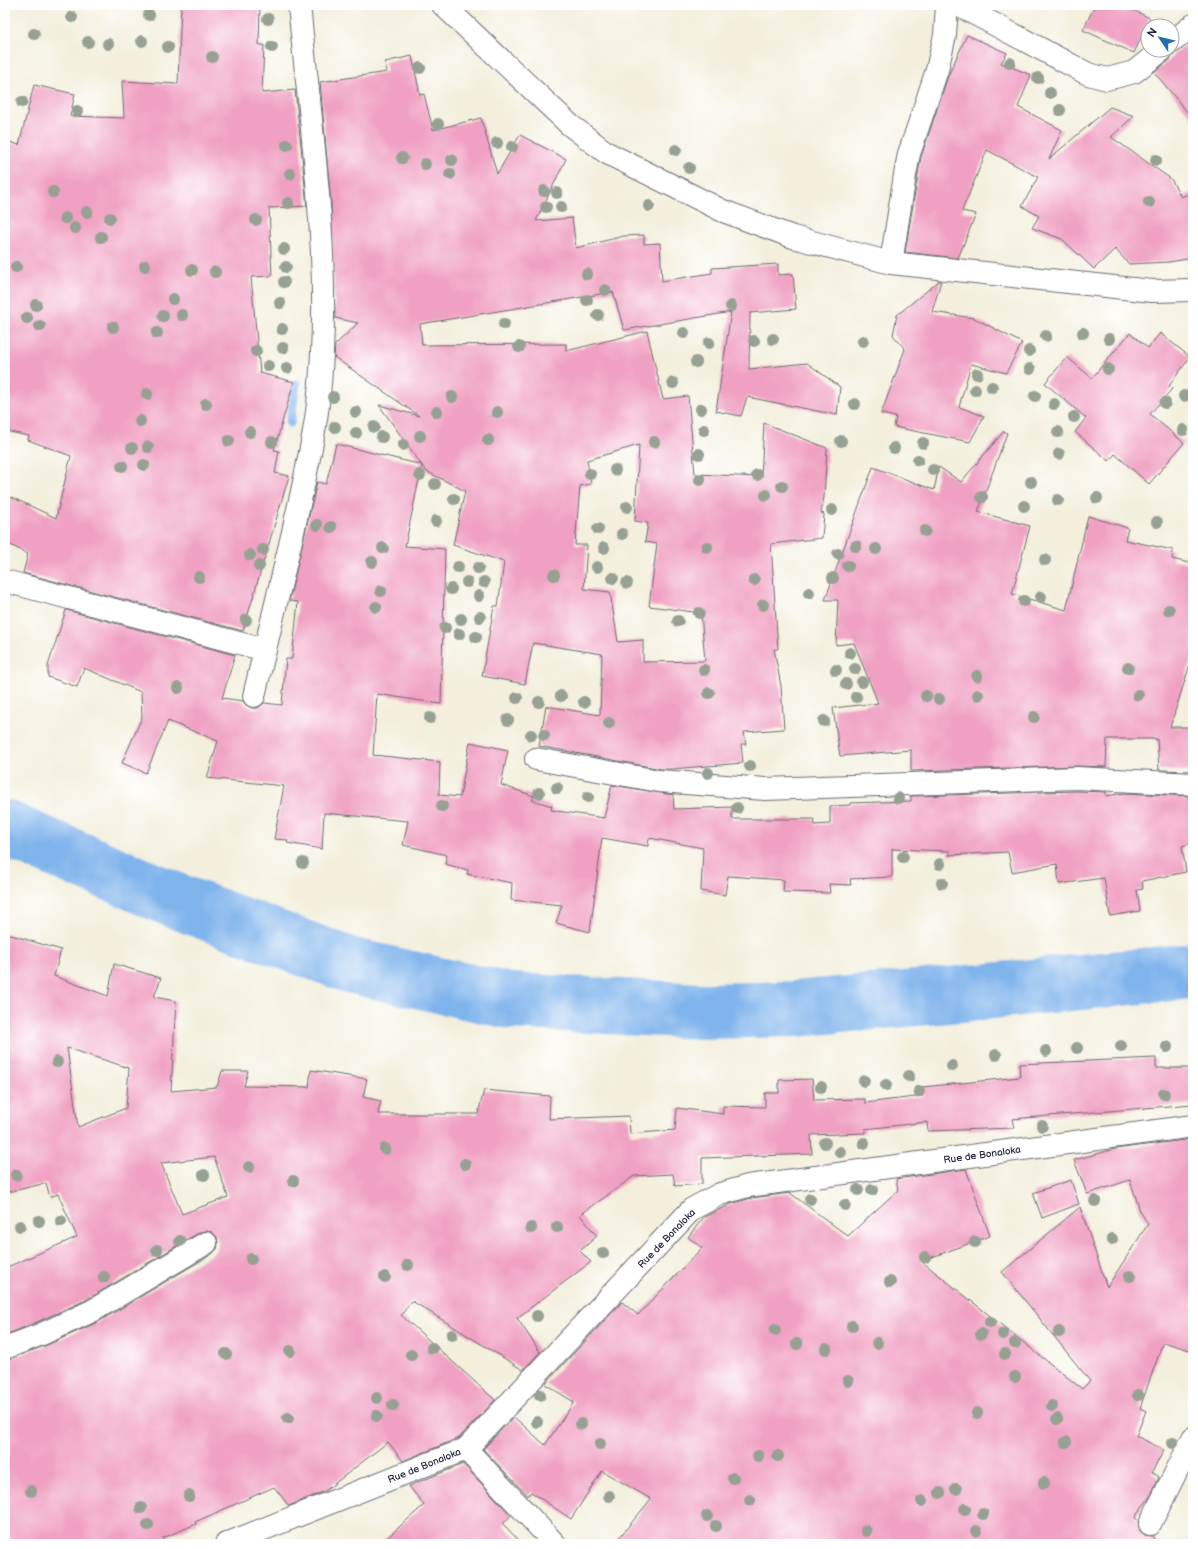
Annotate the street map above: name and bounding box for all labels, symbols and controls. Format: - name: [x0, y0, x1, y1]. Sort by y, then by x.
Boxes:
- north arrow: [1140, 18, 1180, 58]
- text: N: [1145, 25, 1160, 40]
- street label: Rue de Bonaloka: [943, 1144, 1022, 1166]
- street label: Rue de Bonaloka: [635, 1206, 698, 1271]
- street label: Rue de Bonaloka: [386, 1446, 463, 1486]

